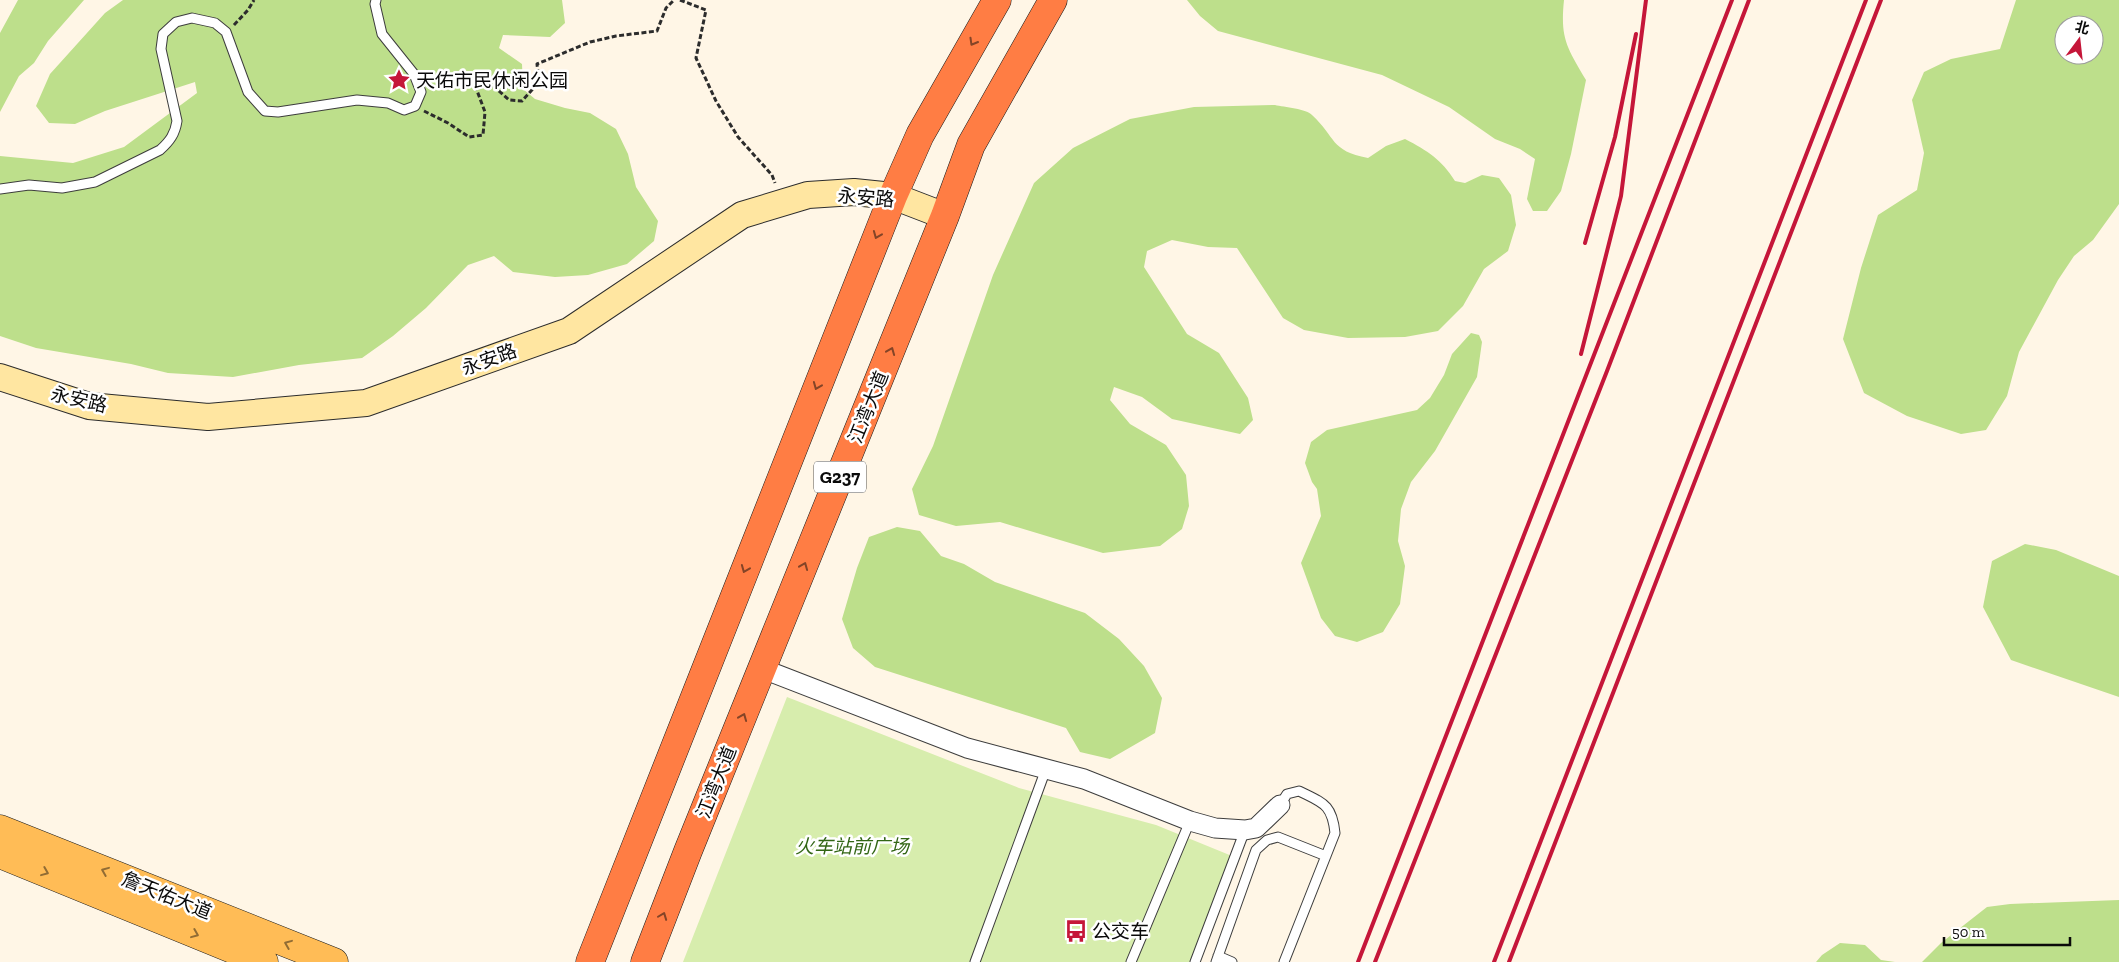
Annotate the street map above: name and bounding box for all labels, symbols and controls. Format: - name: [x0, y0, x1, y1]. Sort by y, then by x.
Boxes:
- north arrow: [2054, 15, 2104, 65]
- text: 北: [2073, 18, 2091, 38]
- one-way arrow: [969, 37, 979, 46]
- place icon: 天佑市民休闲公园: [386, 67, 412, 93]
- place label: 天佑市民休闲公园: [416, 69, 568, 92]
- street label: 永安路: [837, 184, 895, 211]
- one-way arrow: [873, 230, 883, 239]
- street label: 永安路: [458, 339, 520, 380]
- one-way arrow: [884, 347, 895, 356]
- street label: 江湾大道: [844, 368, 893, 447]
- one-way arrow: [813, 381, 824, 390]
- street label: 永安路: [49, 382, 109, 417]
- road number: G237: [814, 462, 866, 492]
- one-way arrow: [798, 563, 808, 571]
- one-way arrow: [741, 565, 751, 573]
- one-way arrow: [737, 713, 747, 722]
- street label: 江湾大道: [692, 743, 741, 822]
- park label: 火车站前广场: [795, 835, 911, 858]
- one-way arrow: [40, 866, 49, 877]
- one-way arrow: [101, 866, 110, 877]
- street label: 詹天佑大道: [118, 867, 215, 924]
- one-way arrow: [657, 913, 667, 921]
- scale bar: [1944, 914, 2070, 946]
- bus stop icon: 公交车: [1063, 918, 1089, 944]
- place label: 公交车: [1092, 920, 1149, 943]
- text: 50 m: [1952, 923, 1985, 941]
- one-way arrow: [191, 928, 199, 938]
- one-way arrow: [284, 940, 293, 950]

